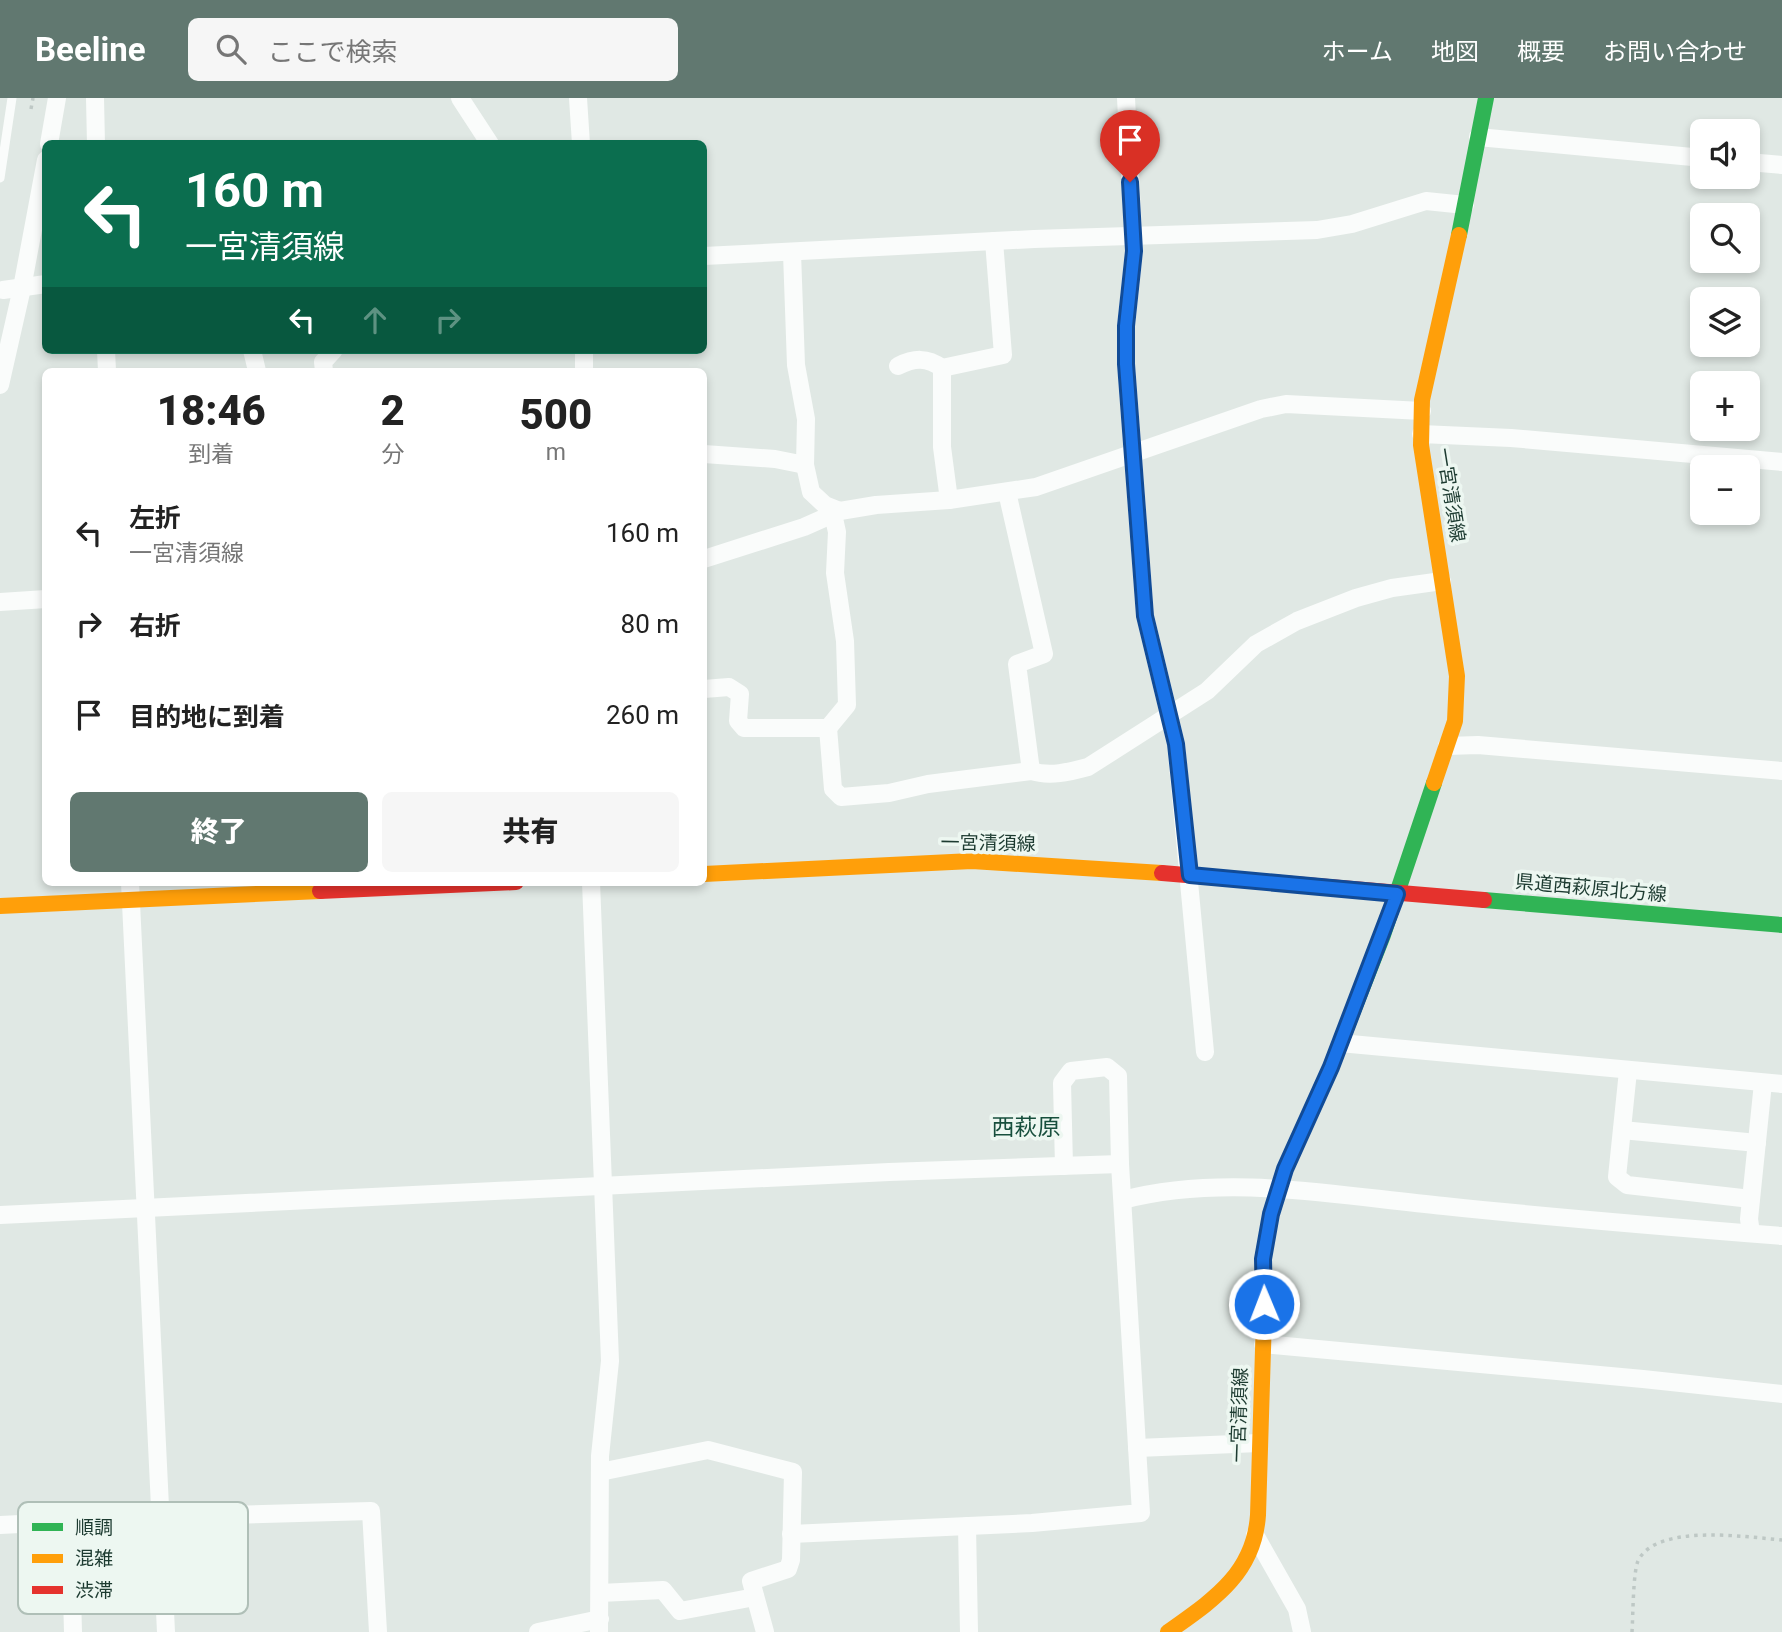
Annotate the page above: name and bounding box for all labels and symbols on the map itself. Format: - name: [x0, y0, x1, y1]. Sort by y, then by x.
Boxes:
- pin: [1100, 110, 1160, 182]
- street label: 一宮清須線: [1432, 446, 1470, 544]
- street label: 一宮清須線: [940, 831, 1036, 855]
- street label: 県道西萩原北方線: [1514, 870, 1668, 906]
- district label: 西萩原: [992, 1114, 1061, 1141]
- position arrow: [1227, 1267, 1301, 1341]
- street label: 一宮清須線: [1226, 1367, 1252, 1463]
- legend: [18, 1502, 248, 1614]
- text: 順調: [75, 1516, 113, 1539]
- text: 混雑: [75, 1547, 113, 1570]
- text: 渋滞: [75, 1579, 113, 1602]

